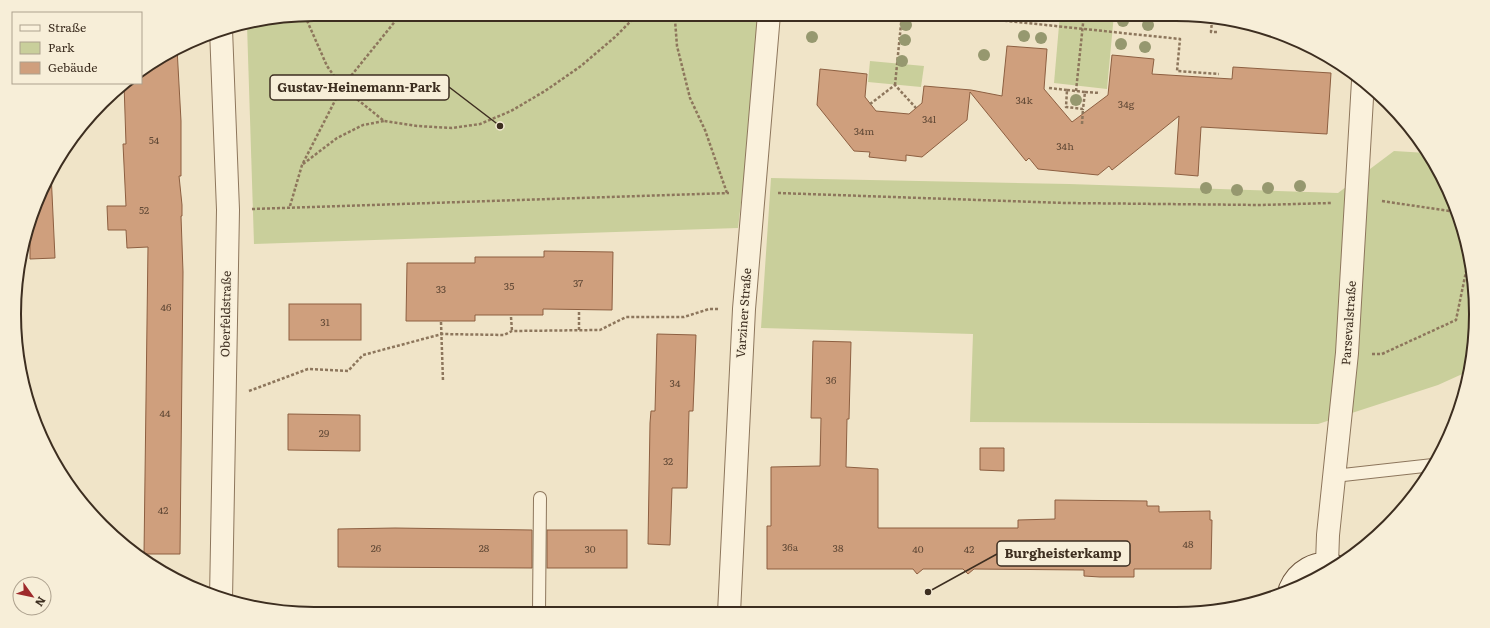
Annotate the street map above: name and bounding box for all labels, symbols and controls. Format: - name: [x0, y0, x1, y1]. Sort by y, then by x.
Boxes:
- legend: [12, 12, 142, 84]
- text: Straße: [48, 18, 86, 36]
- text: Park: [48, 38, 75, 56]
- text: Gebäude: [48, 58, 97, 76]
- callout: Gustav-Heinemann-Park: [270, 75, 449, 100]
- text: Gustav-Heinemann-Park: [277, 77, 441, 96]
- house number: 34k: [1016, 92, 1033, 107]
- house number: 34g: [1118, 96, 1135, 111]
- house number: 34l: [922, 111, 937, 126]
- house number: 34m: [854, 123, 875, 138]
- house number: 54: [149, 132, 160, 147]
- house number: 34h: [1056, 138, 1074, 153]
- house number: 52: [139, 202, 149, 217]
- street label: Varziner Straße: [731, 267, 755, 358]
- street label: Oberfeldstraße: [215, 271, 235, 357]
- house number: 37: [573, 275, 583, 290]
- house number: 35: [504, 278, 514, 293]
- street label: Parsevalstraße: [1336, 280, 1360, 366]
- house number: 33: [436, 281, 446, 296]
- house number: 46: [161, 299, 172, 314]
- house number: 31: [320, 314, 330, 329]
- house number: 36: [826, 372, 837, 387]
- house number: 34: [670, 375, 681, 390]
- house number: 44: [159, 405, 171, 420]
- house number: 29: [319, 425, 329, 440]
- house number: 32: [663, 453, 673, 468]
- house number: 42: [158, 502, 168, 517]
- house number: 48: [1182, 536, 1194, 551]
- house number: 36a: [782, 539, 799, 554]
- house number: 26: [371, 540, 382, 555]
- house number: 28: [479, 540, 490, 555]
- house number: 38: [833, 540, 844, 555]
- house number: 30: [584, 541, 596, 556]
- house number: 40: [912, 541, 924, 556]
- house number: 42: [964, 541, 974, 556]
- callout: Burgheisterkamp: [997, 541, 1130, 566]
- text: Burgheisterkamp: [1004, 543, 1122, 562]
- north arrow: [12, 576, 52, 616]
- text: N: [32, 594, 50, 610]

